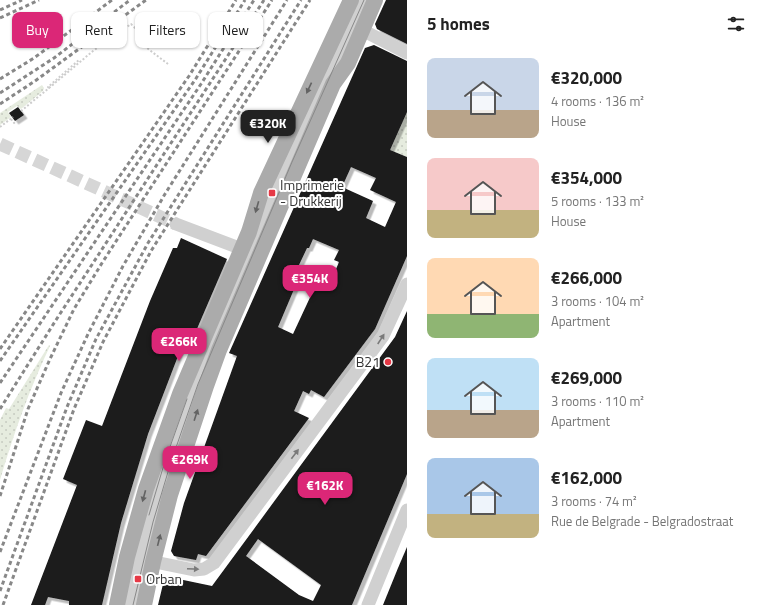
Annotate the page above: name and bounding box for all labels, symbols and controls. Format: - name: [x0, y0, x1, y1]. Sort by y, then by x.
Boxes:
- text: 5 homes: [427, 11, 490, 37]
- chip: Buy: [12, 12, 63, 48]
- chip: Rent: [71, 12, 127, 48]
- chip: Filters: [135, 12, 200, 48]
- chip: New: [208, 12, 263, 48]
- icon: filters: [725, 13, 747, 35]
- text: €320,000: [551, 65, 622, 91]
- icon: home: [459, 74, 507, 122]
- one-way arrow: [306, 82, 313, 94]
- text: 4 rooms · 136 m²: [551, 91, 644, 111]
- pin: €320K: [240, 110, 296, 144]
- text: House: [551, 111, 586, 131]
- text: €320K: [250, 113, 286, 133]
- text: €354,000: [551, 165, 622, 191]
- place label: Imprimerie - Drukkerij: [280, 174, 344, 211]
- icon: home: [459, 174, 507, 222]
- marker: Imprimerie - Drukkerij: [267, 188, 277, 198]
- text: 5 rooms · 133 m²: [551, 191, 644, 211]
- one-way arrow: [254, 201, 260, 213]
- text: House: [551, 211, 586, 231]
- pin: €354K: [282, 265, 338, 299]
- text: €266,000: [551, 265, 622, 291]
- text: €354K: [292, 268, 328, 288]
- icon: home: [459, 274, 507, 322]
- text: 3 rooms · 104 m²: [551, 291, 644, 311]
- text: Apartment: [551, 311, 610, 331]
- pin: €266K: [151, 328, 207, 362]
- text: €266K: [161, 331, 197, 351]
- one-way arrow: [377, 334, 385, 344]
- place label: B21: [356, 351, 380, 372]
- marker: B21: [383, 357, 393, 367]
- text: €269,000: [551, 365, 622, 391]
- icon: home: [459, 374, 507, 422]
- text: 3 rooms · 110 m²: [551, 391, 644, 411]
- one-way arrow: [193, 409, 199, 421]
- text: Apartment: [551, 411, 610, 431]
- pin: €269K: [162, 446, 218, 480]
- text: €269K: [172, 449, 208, 469]
- one-way arrow: [291, 449, 299, 460]
- text: €162,000: [551, 465, 622, 491]
- pin: €162K: [297, 472, 353, 506]
- icon: home: [459, 474, 507, 522]
- text: €162K: [307, 475, 343, 495]
- one-way arrow: [141, 489, 147, 502]
- text: 3 rooms · 74 m²: [551, 491, 637, 511]
- text: Rue de Belgrade - Belgradostraat: [551, 511, 733, 531]
- one-way arrow: [156, 533, 162, 546]
- one-way arrow: [187, 566, 200, 572]
- place label: Orban: [146, 568, 182, 589]
- marker: Orban: [133, 574, 143, 584]

